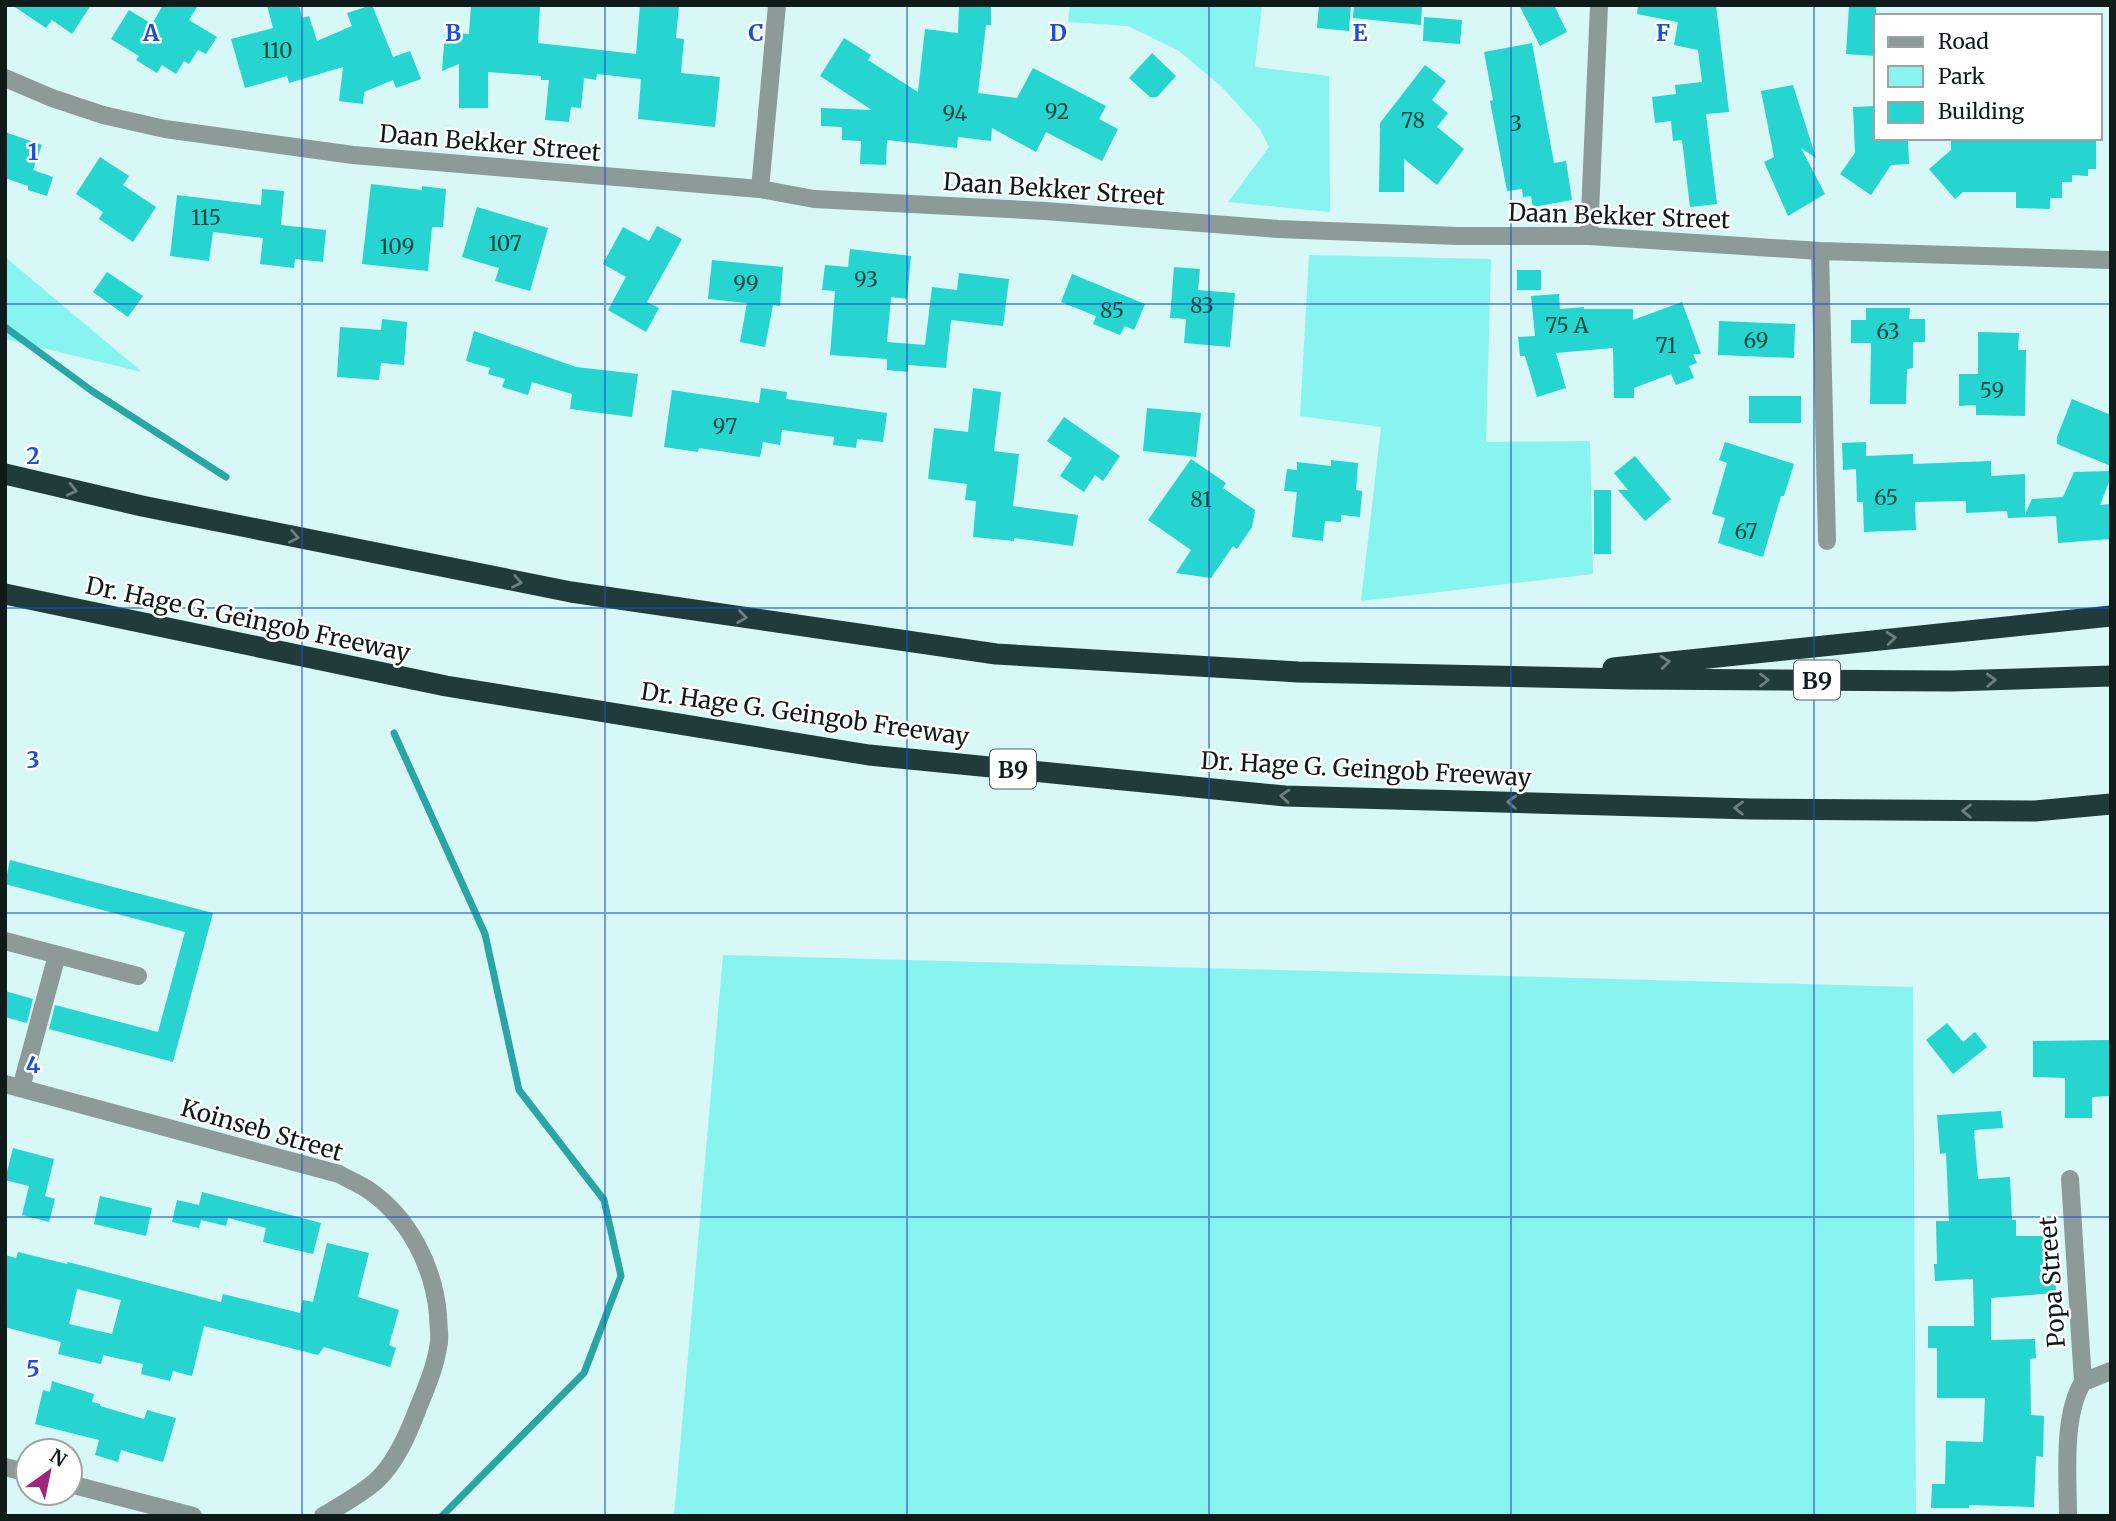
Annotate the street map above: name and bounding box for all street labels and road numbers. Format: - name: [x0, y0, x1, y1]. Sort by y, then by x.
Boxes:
- street label: Daan Bekker Street: [378, 118, 603, 168]
- street label: Daan Bekker Street: [942, 166, 1167, 212]
- street label: Daan Bekker Street: [1507, 197, 1731, 235]
- street label: Dr. Hage G. Geingob Freeway: [83, 569, 413, 669]
- road number: B9: [1794, 660, 1840, 700]
- street label: Dr. Hage G. Geingob Freeway: [639, 676, 971, 752]
- street label: Dr. Hage G. Geingob Freeway: [1200, 745, 1532, 793]
- road number: B9: [990, 750, 1036, 789]
- street label: Koinseb Street: [177, 1092, 347, 1168]
- street label: Popa Street: [2032, 1215, 2072, 1349]

